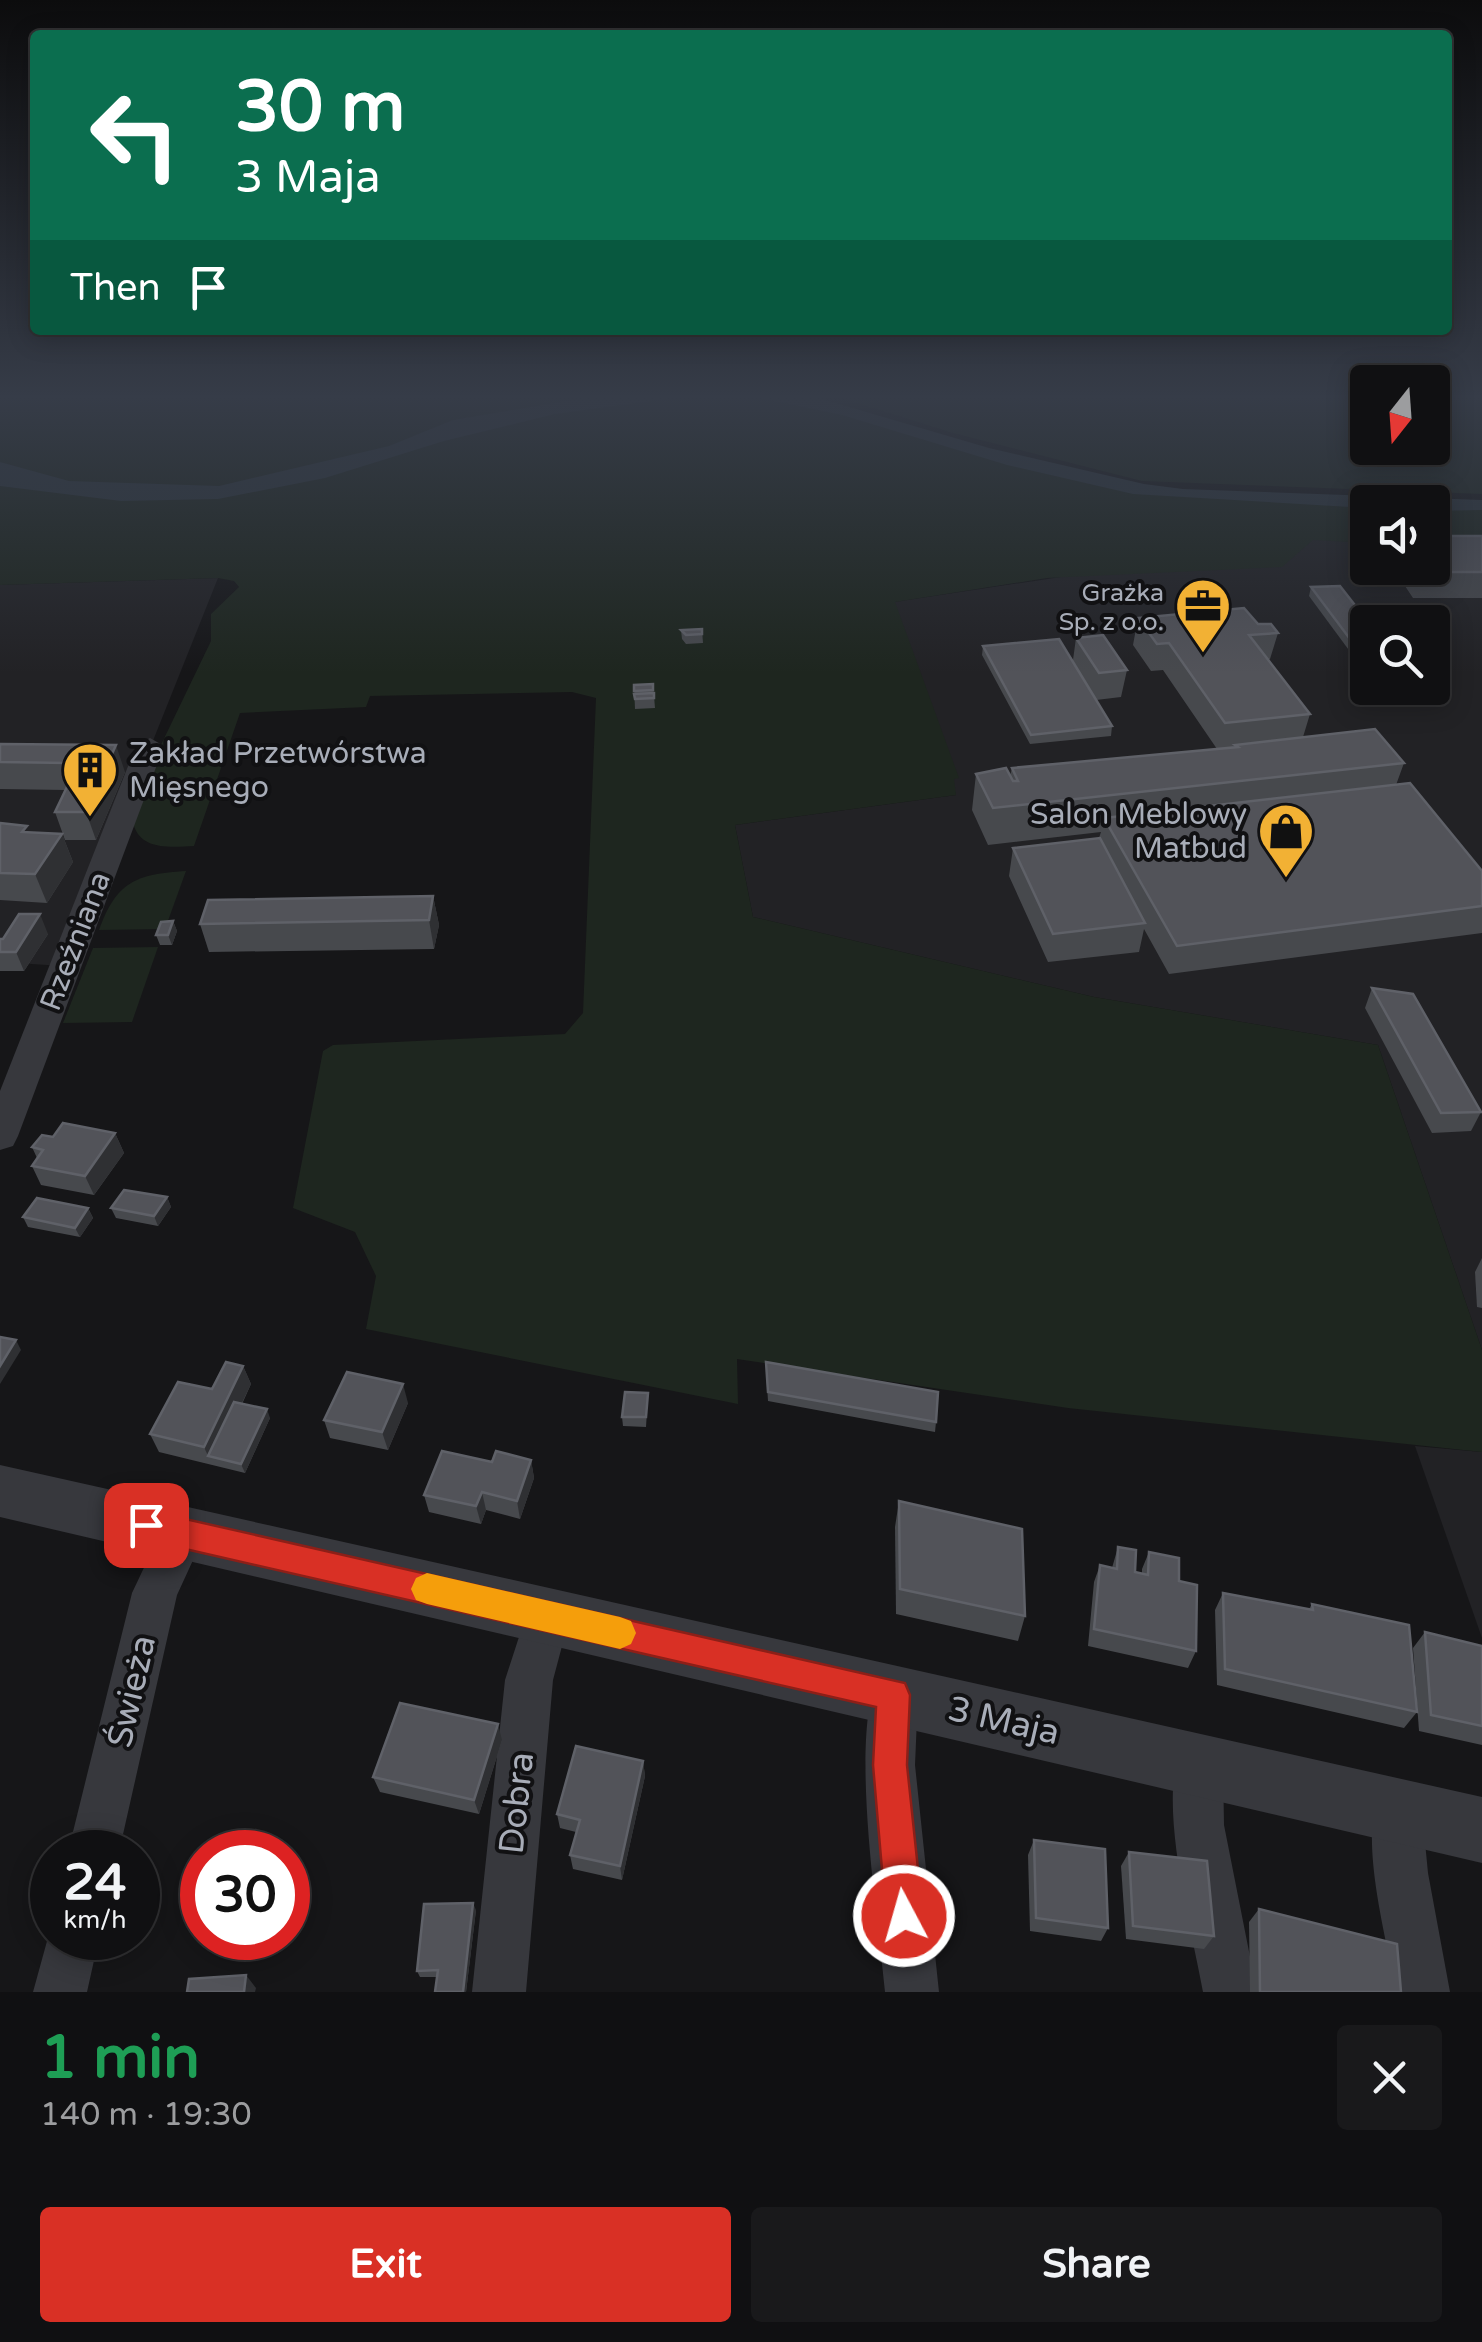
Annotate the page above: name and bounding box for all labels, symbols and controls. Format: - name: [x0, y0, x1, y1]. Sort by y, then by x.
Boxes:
- text: 30 m: [235, 66, 405, 150]
- icon: left: [70, 70, 200, 200]
- text: 3 Maja: [235, 151, 380, 205]
- icon: arrive: [181, 260, 236, 315]
- text: Then: [70, 265, 161, 311]
- north arrow: [1350, 365, 1450, 465]
- map controls: [1350, 365, 1450, 705]
- button: sound: [1350, 485, 1450, 585]
- office icon: Grażka Sp. z o.o.: [1173, 576, 1233, 655]
- place label: Grażka Sp. z o.o.: [1059, 578, 1164, 637]
- button: search: [1350, 605, 1450, 705]
- place label: Zakład Przetwórstwa Mięsnego: [129, 735, 427, 806]
- building icon: Zakład Przetwórstwa Mięsnego: [60, 740, 120, 819]
- place label: Salon Meblowy Matbud: [1030, 796, 1247, 867]
- shop icon: Salon Meblowy Matbud: [1256, 801, 1316, 880]
- street label: Rzeźniana: [32, 866, 119, 1016]
- pin: [104, 1483, 189, 1568]
- icon: arrive: [119, 1498, 174, 1553]
- street label: Świeża: [99, 1631, 165, 1751]
- street label: 3 Maja: [944, 1688, 1064, 1754]
- street label: Dobra: [491, 1750, 543, 1856]
- speed limit sign: 30: [180, 1830, 310, 1960]
- text: 24: [64, 1853, 126, 1913]
- position arrow: [852, 1864, 956, 1968]
- text: km/h: [64, 1905, 126, 1935]
- text: 1 min: [40, 2022, 200, 2094]
- button: close: [1337, 2025, 1442, 2130]
- text: 140 m · 19:30: [40, 2096, 252, 2134]
- button: Exit: [40, 2207, 731, 2322]
- button: Share: [751, 2207, 1442, 2322]

